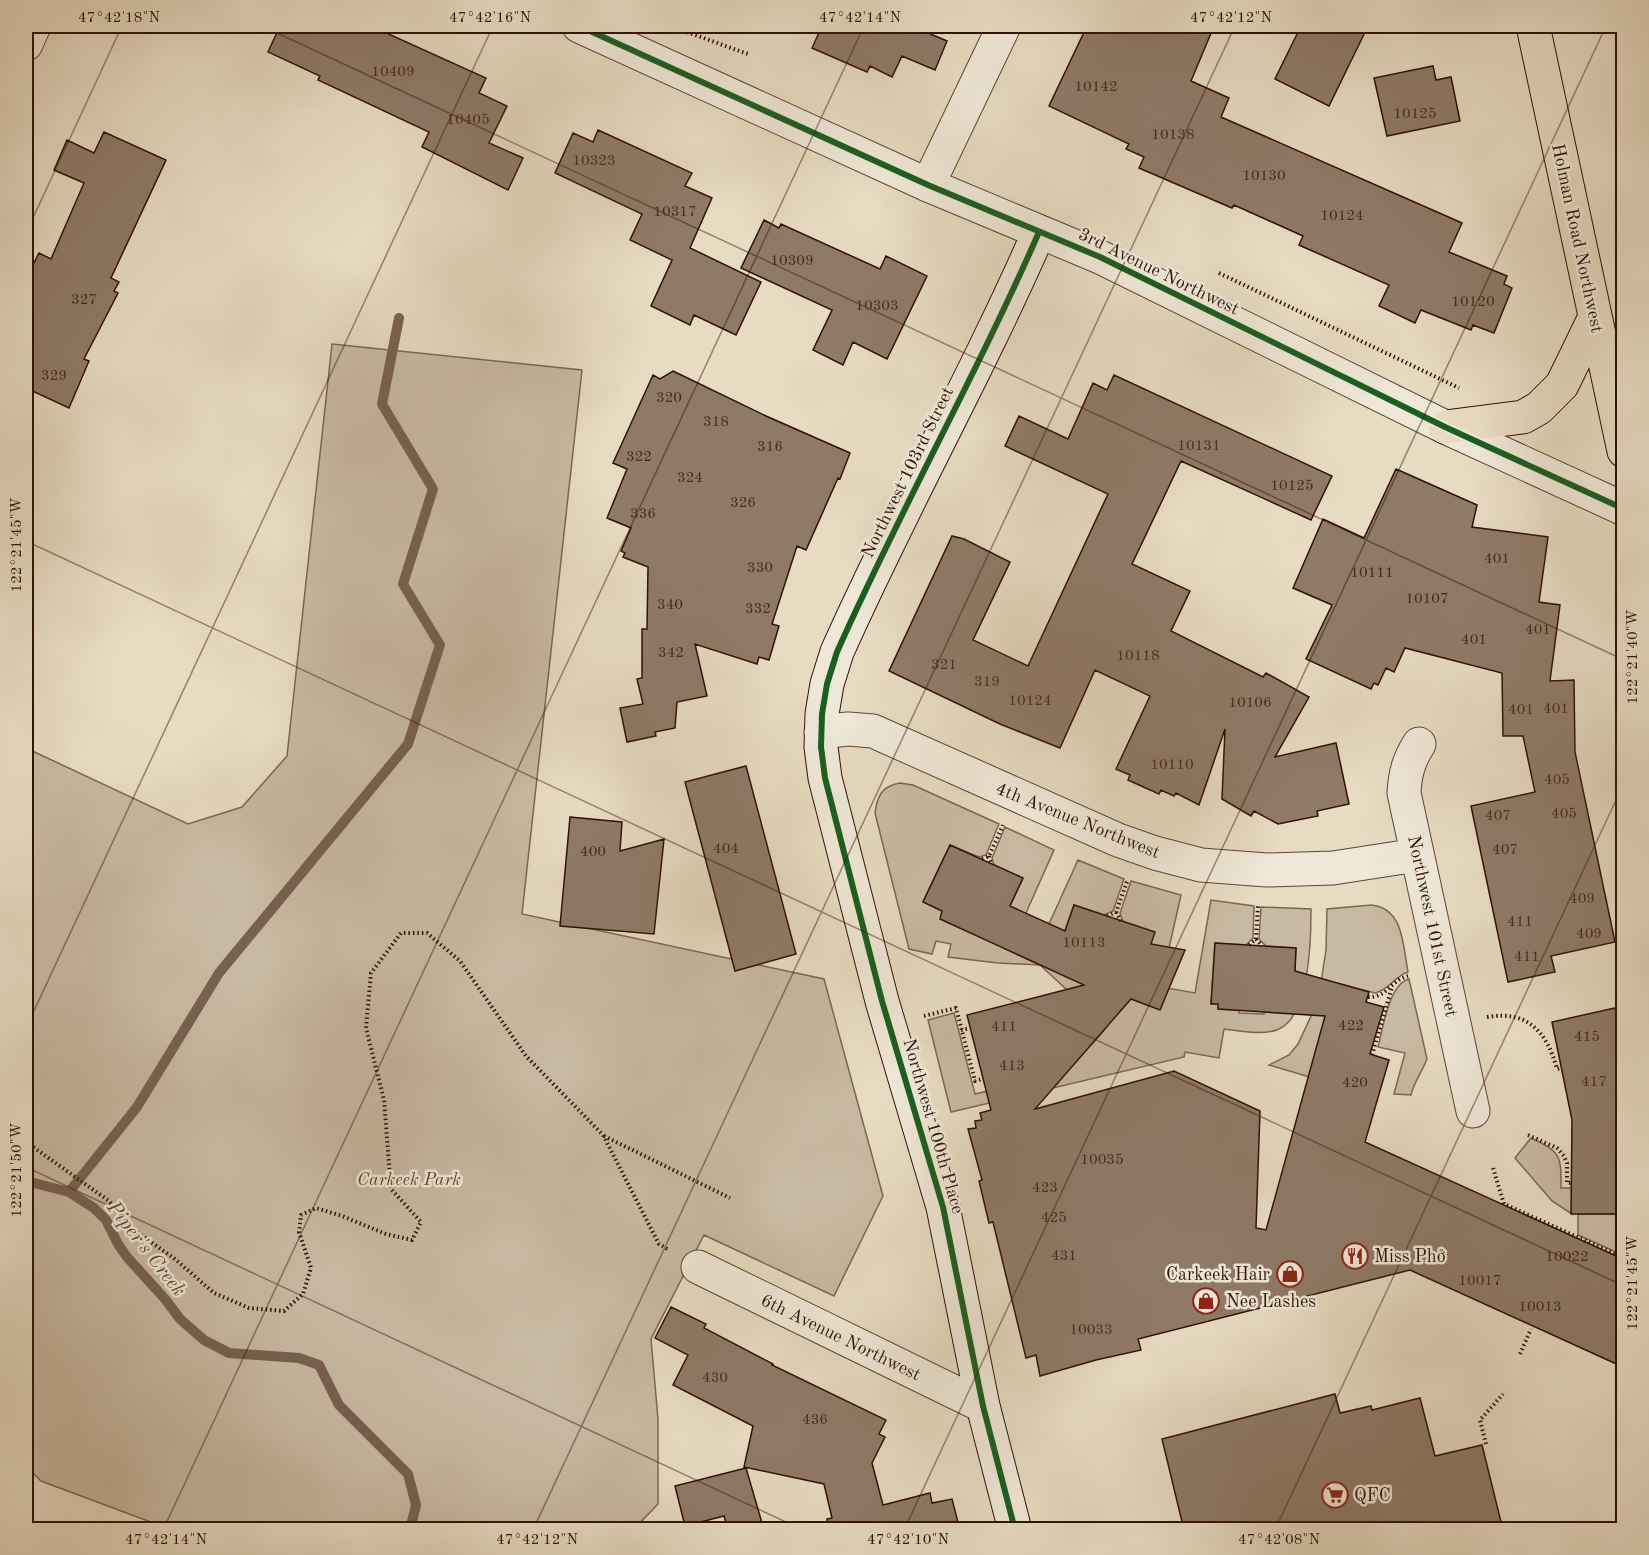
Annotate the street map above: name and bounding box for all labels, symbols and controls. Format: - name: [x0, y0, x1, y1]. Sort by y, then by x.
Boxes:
- text: 47°42'18"N: [78, 11, 160, 26]
- text: 47°42'16"N: [449, 11, 531, 26]
- text: 47°42'14"N: [819, 11, 901, 26]
- text: 47°42'12"N: [1190, 11, 1272, 26]
- house number: 10409: [371, 65, 415, 80]
- house number: 10142: [1074, 80, 1118, 95]
- house number: 10125: [1393, 107, 1437, 122]
- house number: 10405: [446, 113, 490, 128]
- house number: 10138: [1151, 128, 1195, 143]
- street label: Holman Road Northwest: [1548, 142, 1606, 334]
- house number: 10323: [572, 154, 616, 169]
- house number: 10130: [1242, 169, 1286, 184]
- house number: 10317: [653, 205, 697, 220]
- house number: 10124: [1320, 209, 1364, 224]
- street label: 3rd Avenue Northwest: [1075, 225, 1242, 319]
- house number: 10309: [770, 254, 814, 269]
- house number: 327: [71, 293, 97, 308]
- house number: 10120: [1451, 295, 1495, 310]
- house number: 10303: [855, 299, 899, 314]
- house number: 329: [41, 369, 67, 384]
- street label: Northwest 103rd Street: [859, 384, 957, 561]
- house number: 320: [656, 391, 682, 406]
- house number: 318: [703, 415, 729, 430]
- house number: 10131: [1177, 439, 1221, 454]
- house number: 316: [757, 440, 783, 455]
- house number: 322: [626, 450, 652, 465]
- house number: 324: [677, 471, 703, 486]
- house number: 10125: [1270, 479, 1314, 494]
- house number: 326: [730, 496, 756, 511]
- text: 122°21'45"W: [10, 497, 25, 593]
- house number: 336: [630, 507, 656, 522]
- house number: 401: [1484, 552, 1510, 567]
- house number: 330: [747, 561, 773, 576]
- house number: 10111: [1350, 566, 1394, 581]
- house number: 10107: [1405, 592, 1449, 607]
- house number: 340: [657, 598, 683, 613]
- house number: 332: [745, 602, 771, 617]
- text: 122°21'40"W: [1626, 609, 1641, 705]
- house number: 401: [1525, 623, 1551, 638]
- house number: 401: [1461, 633, 1487, 648]
- house number: 342: [658, 646, 684, 661]
- house number: 10118: [1116, 649, 1160, 664]
- house number: 321: [931, 658, 957, 673]
- house number: 319: [974, 675, 1000, 690]
- house number: 10124: [1008, 694, 1052, 709]
- house number: 10106: [1228, 696, 1272, 711]
- house number: 401: [1543, 702, 1569, 717]
- house number: 401: [1508, 703, 1534, 718]
- house number: 10110: [1150, 758, 1194, 773]
- house number: 405: [1544, 773, 1570, 788]
- street label: 4th Avenue Northwest: [993, 780, 1162, 862]
- house number: 405: [1551, 807, 1577, 822]
- house number: 407: [1485, 809, 1511, 824]
- street label: Northwest 101st Street: [1404, 834, 1460, 1019]
- house number: 404: [713, 842, 739, 857]
- house number: 407: [1492, 843, 1518, 858]
- house number: 400: [580, 845, 606, 860]
- house number: 409: [1569, 892, 1595, 907]
- house number: 411: [1507, 915, 1533, 930]
- house number: 409: [1576, 927, 1602, 942]
- house number: 10113: [1062, 936, 1106, 951]
- house number: 411: [1514, 950, 1540, 965]
- house number: 422: [1338, 1019, 1364, 1034]
- house number: 411: [991, 1020, 1017, 1035]
- house number: 415: [1574, 1030, 1600, 1045]
- street label: Northwest 100th Place: [899, 1037, 967, 1216]
- house number: 413: [999, 1059, 1025, 1074]
- house number: 417: [1581, 1075, 1607, 1090]
- house number: 420: [1342, 1076, 1368, 1091]
- text: 122°21'50"W: [10, 1122, 25, 1218]
- house number: 10035: [1080, 1153, 1124, 1168]
- park label: Carkeek Park: [357, 1171, 461, 1189]
- house number: 423: [1032, 1181, 1058, 1196]
- water label: Piper's Creek: [102, 1197, 189, 1301]
- house number: 425: [1041, 1211, 1067, 1226]
- text: 122°21'45"W: [1626, 1235, 1641, 1331]
- restaurant icon: Miss Phở: [1340, 1241, 1370, 1271]
- place label: Miss Phở: [1374, 1248, 1446, 1266]
- house number: 431: [1051, 1249, 1077, 1264]
- house number: 10022: [1545, 1250, 1589, 1265]
- shop icon: Carkeek Hair: [1275, 1259, 1305, 1289]
- place label: Carkeek Hair: [1166, 1266, 1271, 1284]
- house number: 10017: [1458, 1274, 1502, 1289]
- shop icon: Nee Lashes: [1191, 1286, 1221, 1316]
- street label: 6th Avenue Northwest: [758, 1291, 923, 1384]
- place label: Nee Lashes: [1226, 1293, 1316, 1311]
- house number: 10013: [1518, 1300, 1562, 1315]
- house number: 10033: [1069, 1323, 1113, 1338]
- house number: 430: [702, 1371, 728, 1386]
- house number: 436: [802, 1413, 828, 1428]
- supermarket icon: QFC: [1320, 1480, 1350, 1510]
- place label: QFC: [1354, 1487, 1391, 1505]
- text: 47°42'14"N: [125, 1533, 207, 1548]
- text: 47°42'12"N: [496, 1533, 578, 1548]
- text: 47°42'10"N: [867, 1533, 949, 1548]
- text: 47°42'08"N: [1238, 1533, 1320, 1548]

